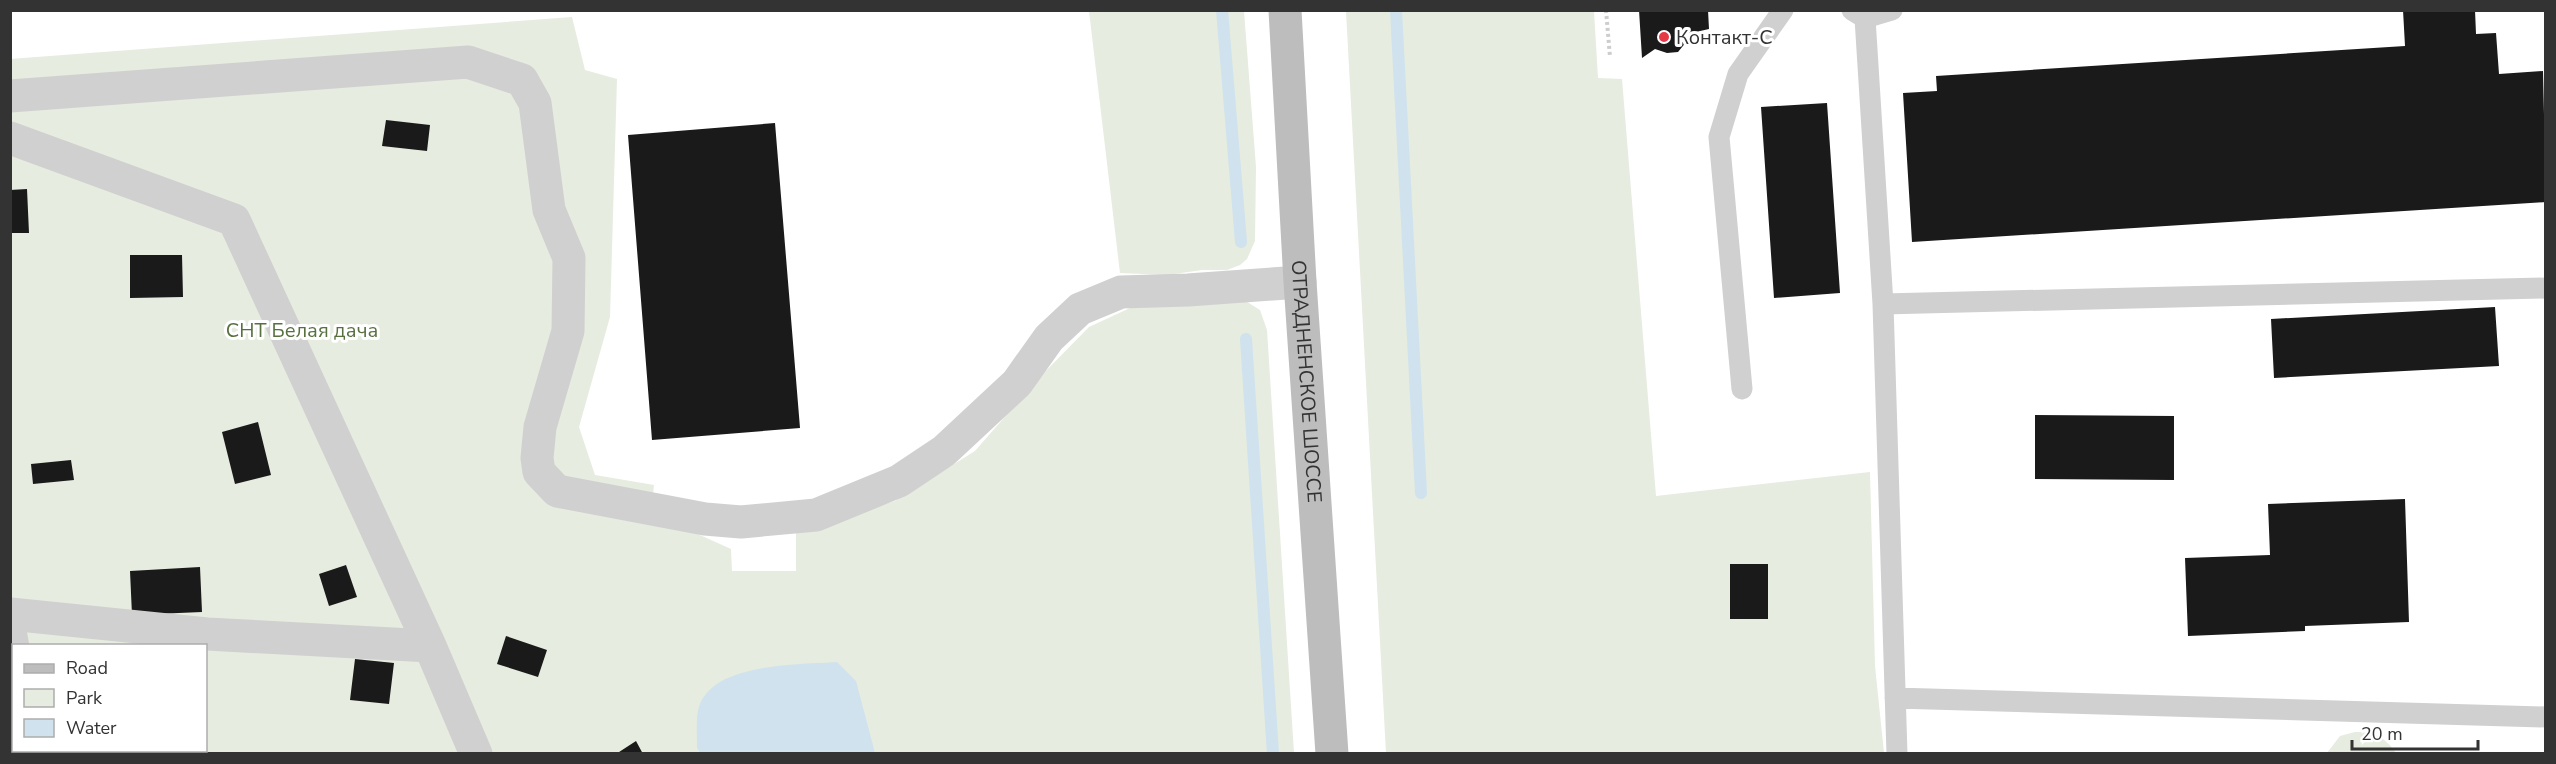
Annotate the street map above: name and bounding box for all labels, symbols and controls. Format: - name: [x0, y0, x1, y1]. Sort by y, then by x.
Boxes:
- place label: Контакт-С: [1676, 24, 1773, 51]
- marker: Контакт-С: [1657, 30, 1671, 44]
- street label: ОТРАДНЕНСКОЕ ШОССЕ: [1285, 259, 1328, 504]
- park label: СНТ Белая дача: [226, 317, 378, 344]
- legend: [12, 644, 207, 752]
- text: Road: [66, 656, 108, 680]
- text: Park: [66, 686, 103, 710]
- scale bar: [2352, 713, 2478, 751]
- text: Water: [66, 716, 117, 740]
- text: 20 m: [2361, 722, 2403, 746]

